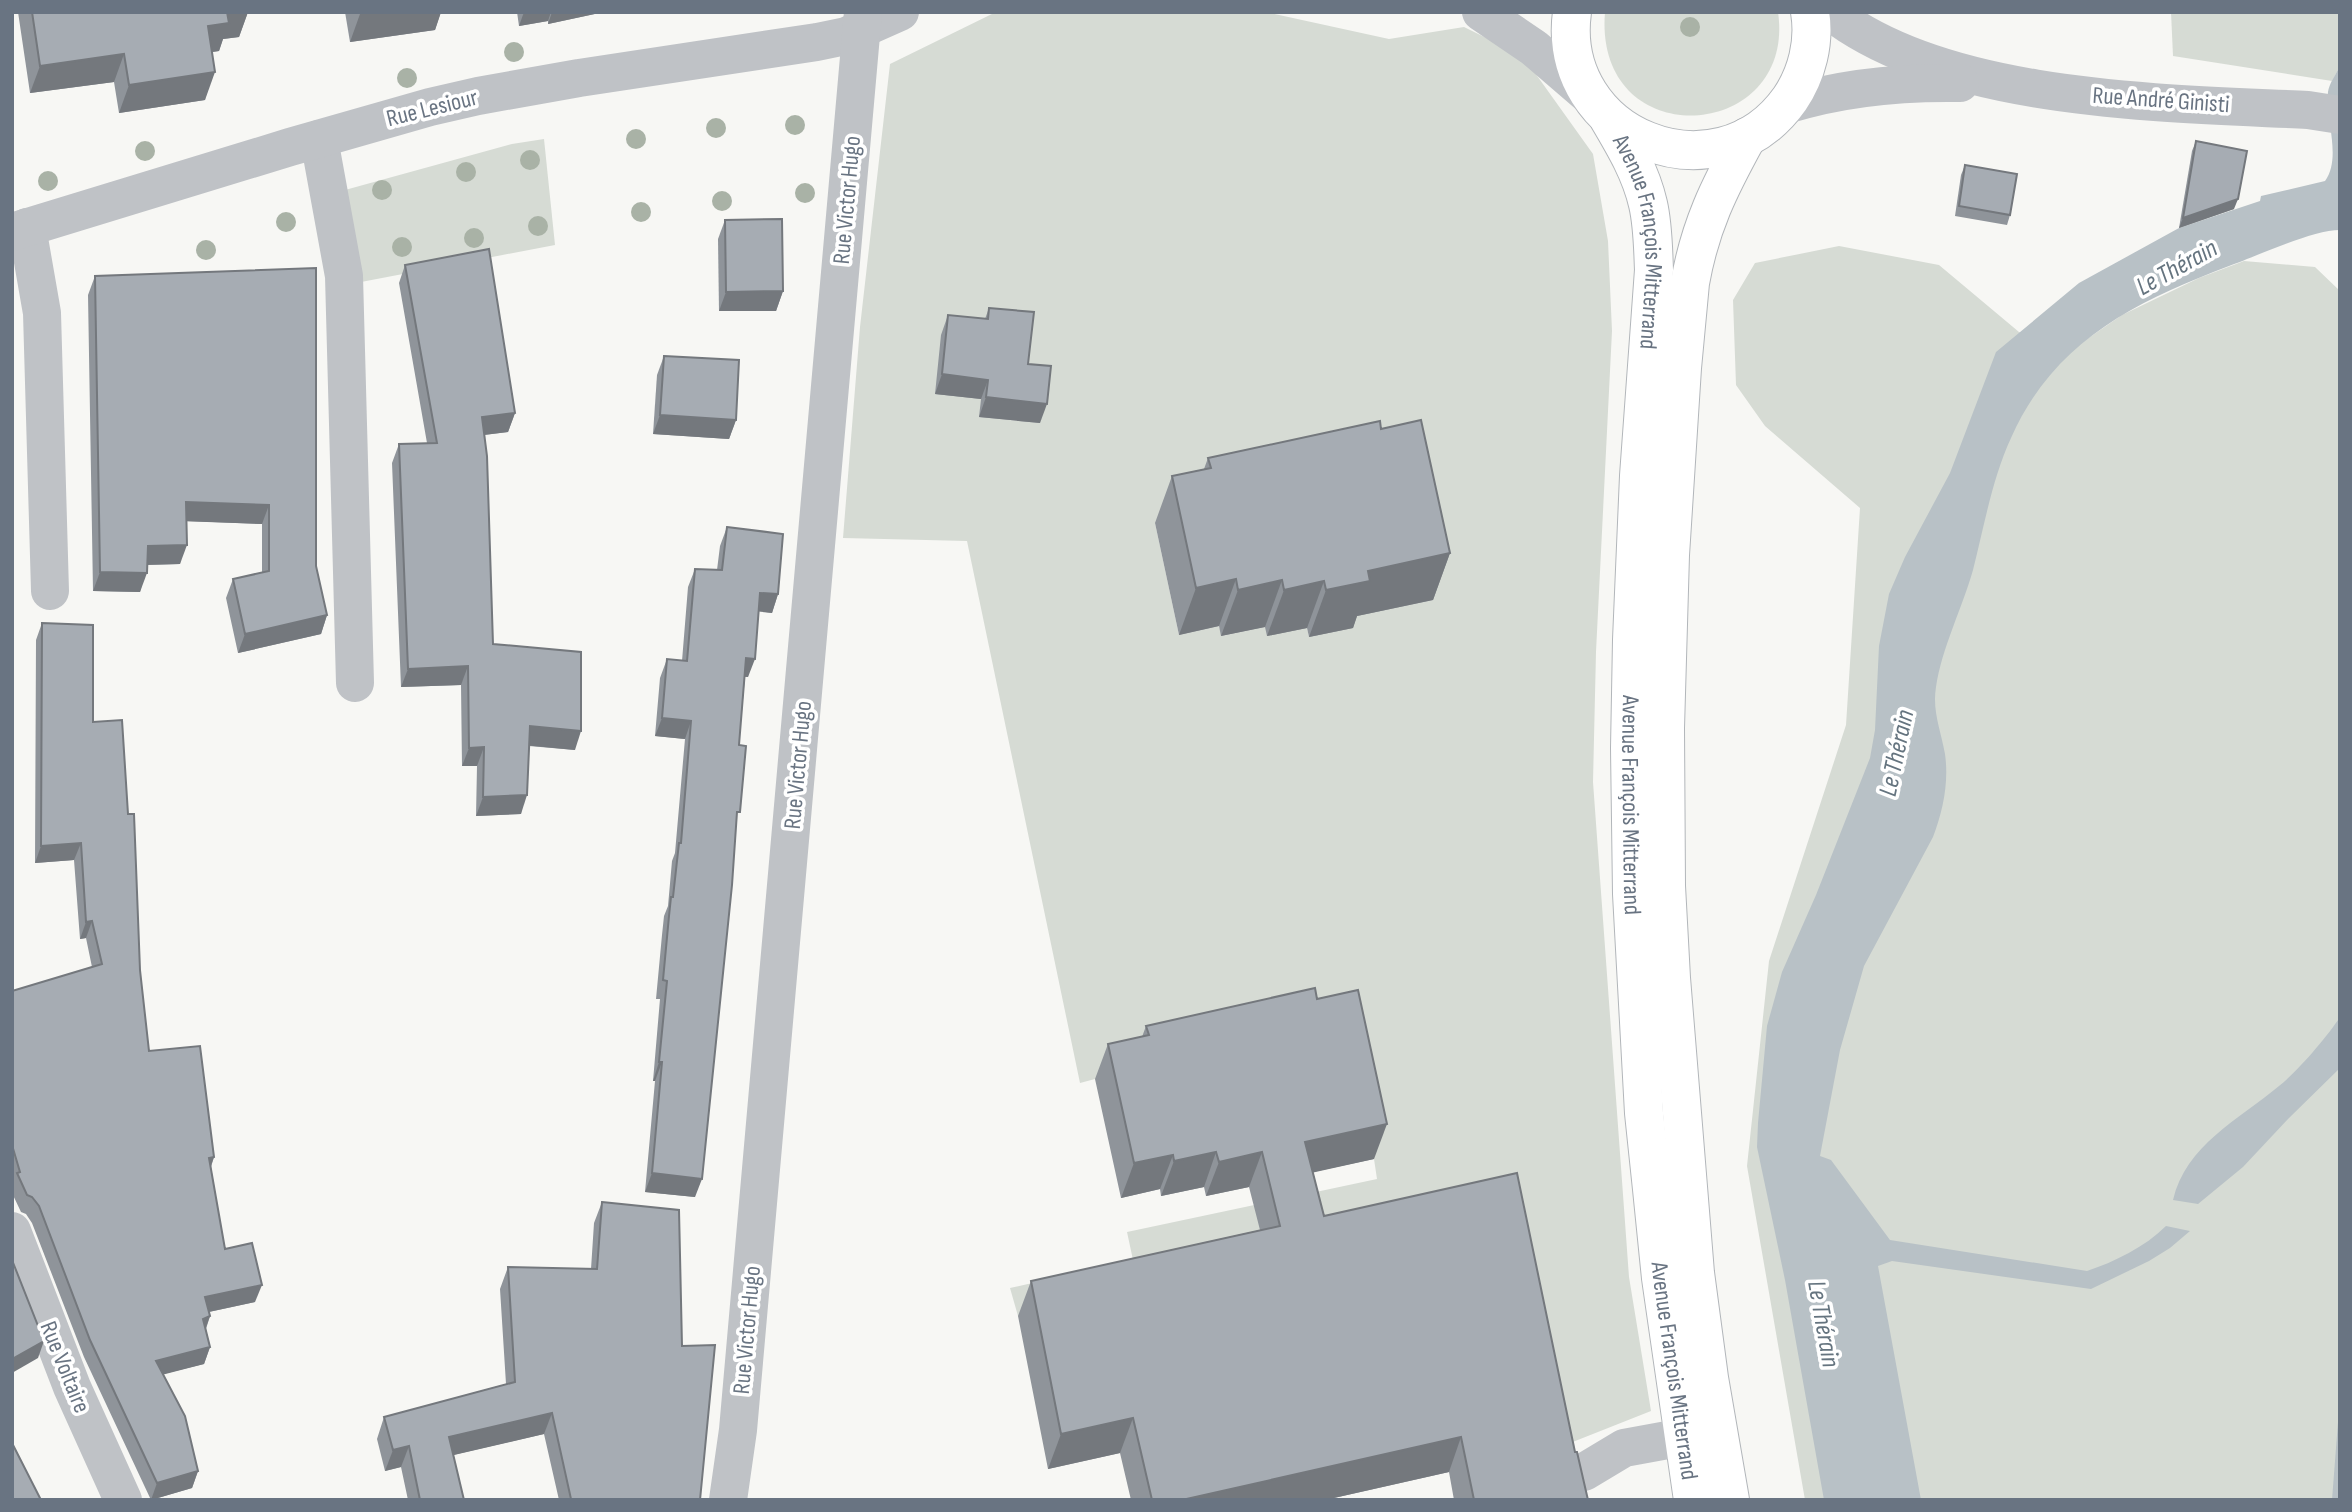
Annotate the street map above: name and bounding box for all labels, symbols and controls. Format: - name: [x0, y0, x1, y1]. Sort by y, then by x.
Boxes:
- street label: Rue André Ginisti: [2092, 81, 2230, 119]
- street label: Rue Lesiour: [383, 83, 481, 133]
- street label: Avenue François Mitterrand: [1606, 128, 1669, 350]
- street label: Rue Victor Hugo: [827, 135, 867, 265]
- water label: Le Thérain: [2131, 233, 2223, 303]
- street label: Avenue François Mitterrand: [1615, 694, 1648, 916]
- street label: Rue Victor Hugo: [778, 700, 818, 830]
- water label: Le Thérain: [1873, 707, 1921, 799]
- street label: Avenue François Mitterrand: [1645, 1259, 1704, 1482]
- street label: Rue Victor Hugo: [727, 1265, 767, 1395]
- water label: Le Thérain: [1800, 1278, 1846, 1370]
- street label: Rue Voltaire: [34, 1317, 96, 1417]

